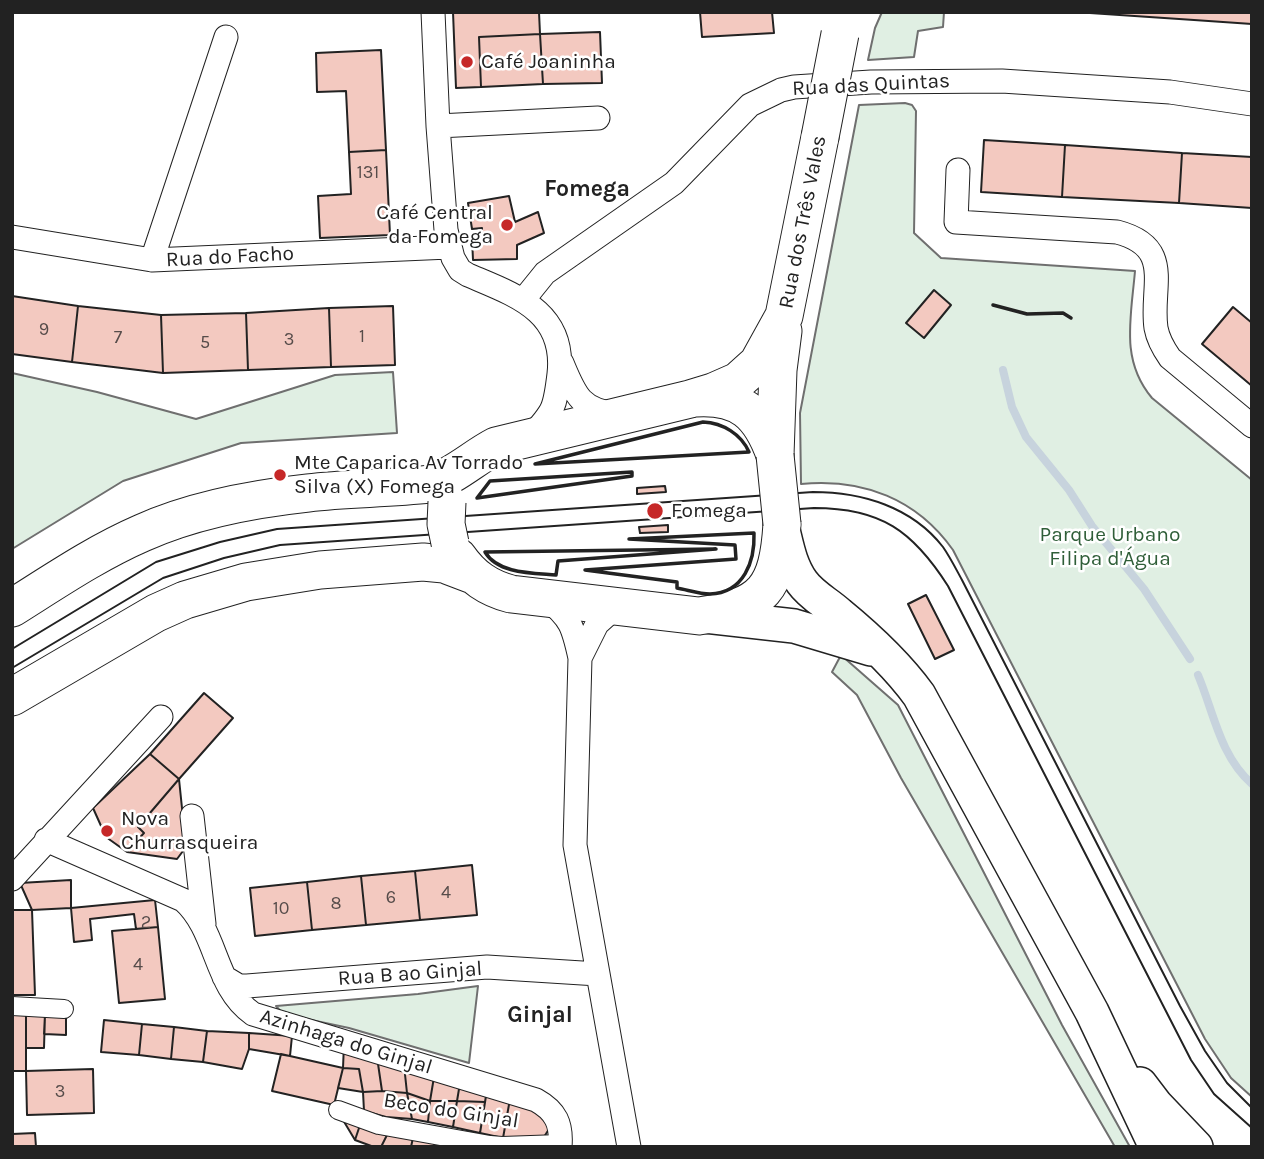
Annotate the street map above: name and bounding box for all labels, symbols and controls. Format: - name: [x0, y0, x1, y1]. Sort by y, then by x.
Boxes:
- place label: Café Joaninha: [481, 49, 616, 75]
- marker: Café Joaninha: [459, 54, 475, 70]
- street label: Rua das Quintas: [791, 68, 951, 102]
- street label: Rua dos Três Vales: [774, 133, 832, 311]
- house number: 131: [357, 162, 379, 184]
- district label: Fomega: [544, 175, 630, 203]
- place label: Café Central da Fomega: [376, 200, 493, 250]
- marker: Café Central da Fomega: [499, 217, 515, 233]
- street label: Rua do Facho: [165, 241, 295, 273]
- house number: 9: [39, 319, 49, 341]
- house number: 1: [359, 326, 365, 348]
- house number: 7: [114, 327, 122, 349]
- house number: 3: [284, 329, 294, 351]
- house number: 5: [200, 332, 210, 354]
- place label: Mte Caparica Av Torrado Silva (X) Fomega: [294, 450, 523, 500]
- marker: Mte Caparica Av Torrado Silva (X) Fomega: [272, 467, 288, 483]
- place label: Fomega: [671, 498, 747, 524]
- marker: Fomega: [645, 501, 665, 521]
- park label: Parque Urbano Filipa d'Água: [1040, 522, 1180, 572]
- place label: Nova Churrasqueira: [121, 806, 258, 856]
- marker: Nova Churrasqueira: [99, 823, 115, 839]
- house number: 4: [441, 882, 451, 904]
- house number: 6: [386, 887, 396, 909]
- house number: 8: [330, 893, 342, 915]
- house number: 10: [273, 898, 289, 920]
- house number: 2: [141, 912, 151, 934]
- house number: 4: [133, 954, 143, 976]
- street label: Rua B ao Ginjal: [337, 956, 483, 992]
- district label: Ginjal: [507, 1001, 573, 1029]
- street label: Azinhaga do Ginjal: [257, 1004, 435, 1080]
- house number: 3: [55, 1081, 65, 1103]
- street label: Beco do Ginjal: [382, 1088, 520, 1134]

